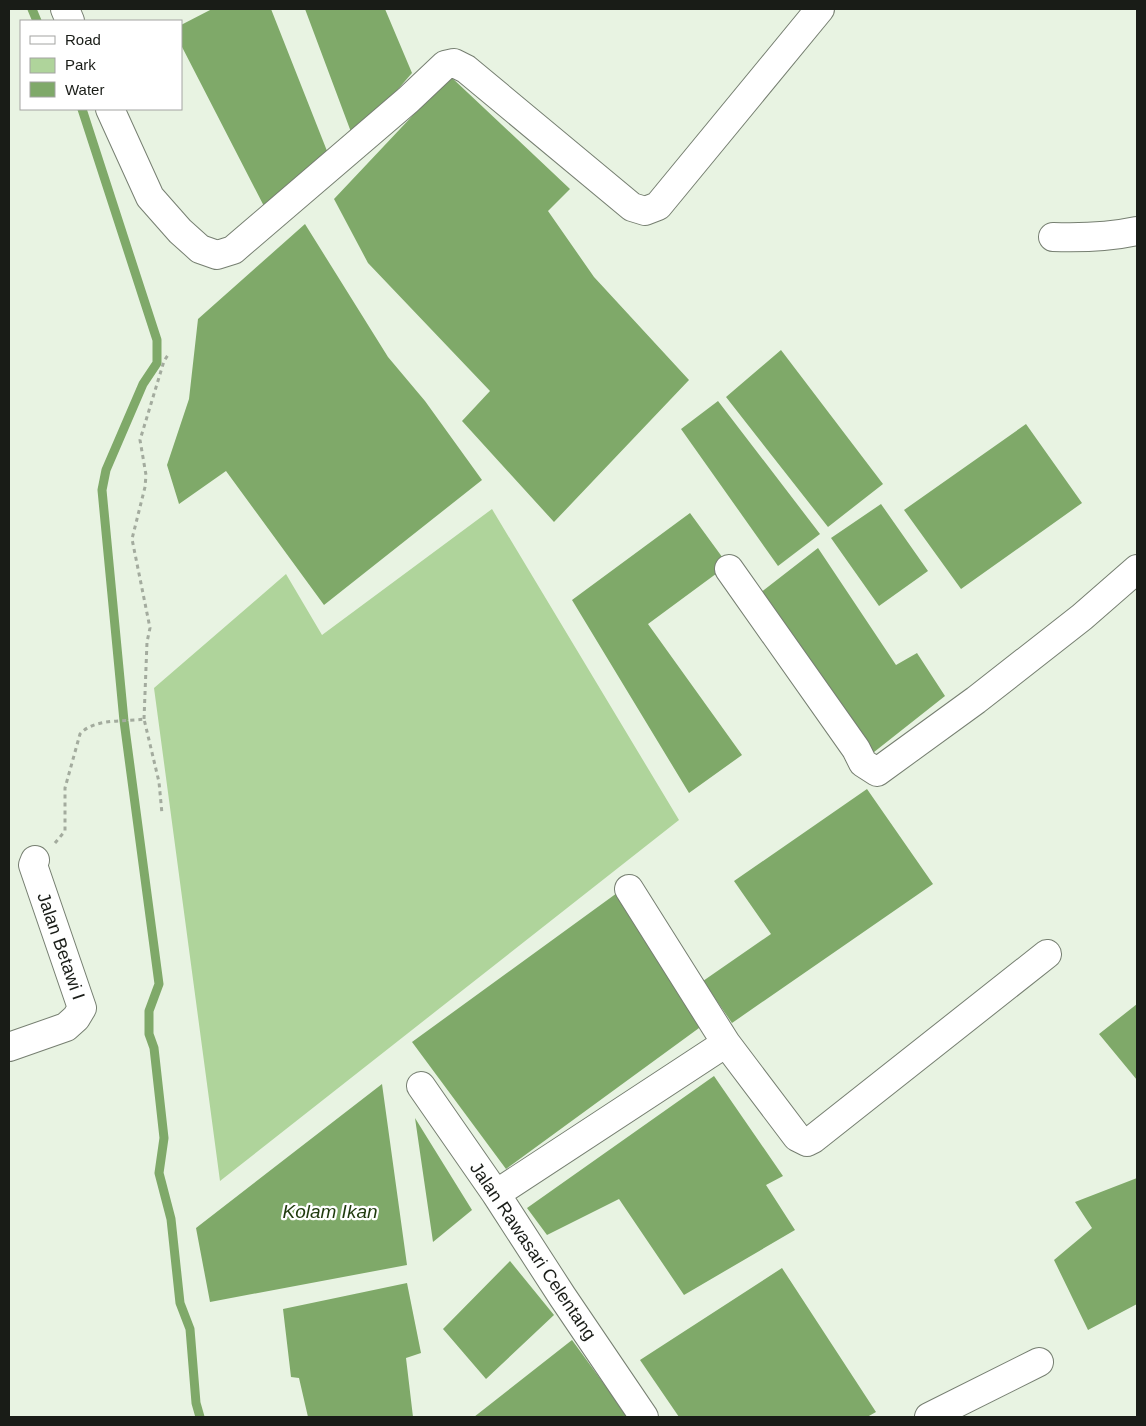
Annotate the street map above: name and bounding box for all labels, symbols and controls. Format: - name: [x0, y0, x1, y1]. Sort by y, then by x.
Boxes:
- legend: [20, 20, 182, 110]
- text: Road: [65, 31, 101, 48]
- text: Park: [65, 56, 96, 73]
- text: Water: [65, 81, 104, 98]
- street label: Jalan Betawi I: [33, 890, 89, 1002]
- street label: Jalan Rawasari Celentang: [466, 1158, 600, 1344]
- water label: Kolam Ikan: [282, 1201, 378, 1222]

